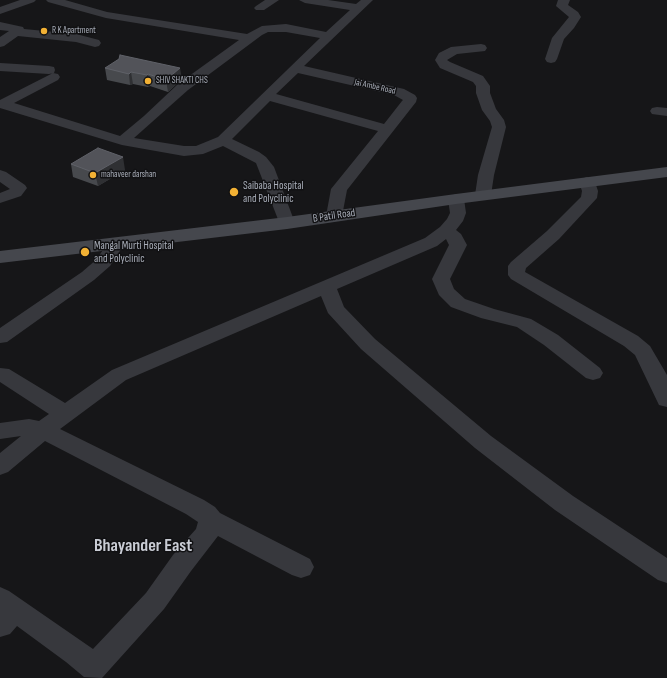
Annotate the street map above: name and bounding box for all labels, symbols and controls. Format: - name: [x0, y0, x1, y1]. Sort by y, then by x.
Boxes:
- marker: R K Apartment: [39, 26, 49, 36]
- place label: R K Apartment: [52, 26, 96, 36]
- marker: SHIV SHAKTI CHS: [143, 76, 153, 86]
- place label: SHIV SHAKTI CHS: [156, 76, 208, 86]
- street label: Jai Ambe Road: [353, 77, 397, 97]
- marker: mahaveer darshan: [88, 170, 98, 180]
- place label: mahaveer darshan: [101, 170, 156, 180]
- place label: Saibaba Hospital and Polyclinic: [243, 179, 304, 205]
- marker: Saibaba Hospital and Polyclinic: [228, 186, 240, 198]
- street label: B Patil Road: [312, 206, 356, 226]
- place label: Mangal Murti Hospital and Polyclinic: [94, 239, 174, 265]
- marker: Mangal Murti Hospital and Polyclinic: [79, 246, 91, 258]
- district label: Bhayander East: [94, 535, 192, 557]

